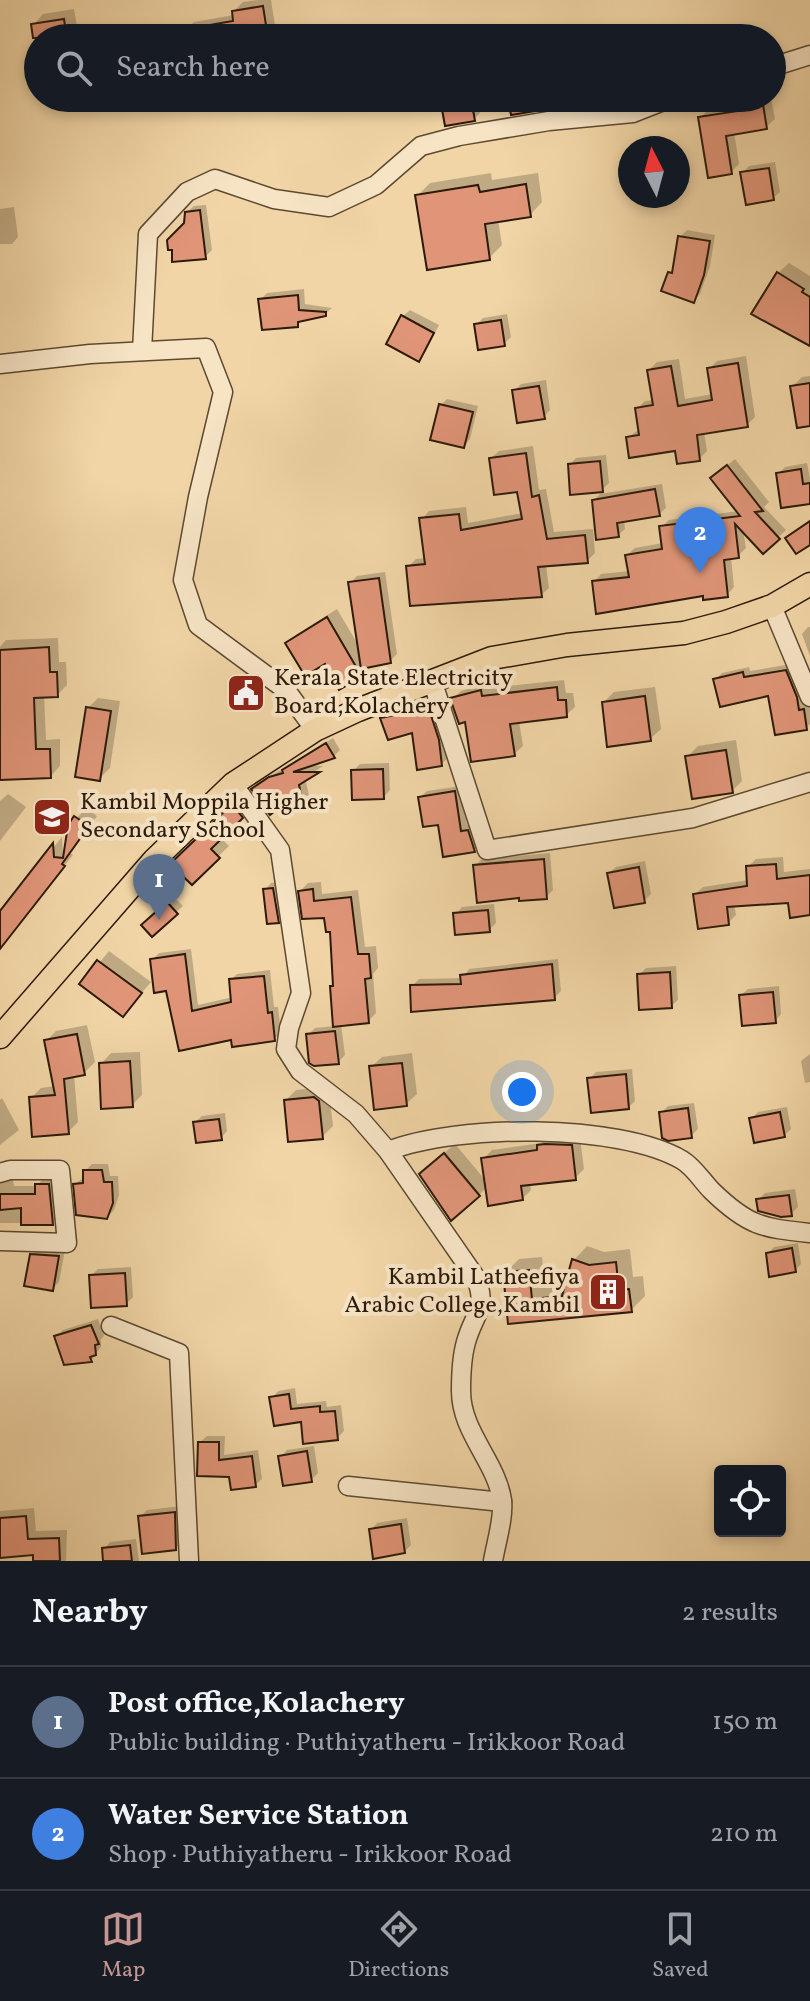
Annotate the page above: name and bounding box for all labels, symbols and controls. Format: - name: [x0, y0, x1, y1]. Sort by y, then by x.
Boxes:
- search box: [24, 24, 786, 112]
- icon: search: [52, 46, 96, 90]
- text: Search here: [116, 47, 270, 89]
- north arrow: [618, 136, 690, 208]
- pin: 2: [674, 507, 726, 573]
- place label: Kerala State Electricity Board,Kolachery: [274, 662, 513, 724]
- public building icon: Kerala State Electricity Board,Kolachery: [225, 672, 267, 714]
- place label: Kambil Moppila Higher Secondary School: [80, 786, 328, 848]
- school or university icon: Kambil Moppila Higher Secondary School: [31, 796, 73, 838]
- pin: 1: [133, 854, 185, 920]
- your location: [502, 1072, 542, 1112]
- place label: Kambil Latheefiya Arabic College,Kambil: [344, 1261, 580, 1323]
- building icon: Kambil Latheefiya Arabic College,Kambil: [587, 1271, 629, 1313]
- map controls: [714, 1465, 786, 1537]
- button: locate: [714, 1465, 786, 1537]
- text: Nearby: [32, 1590, 148, 1637]
- text: 2 results: [682, 1595, 778, 1631]
- text: Post office,Kolachery: [108, 1683, 405, 1725]
- text: 1: [53, 1704, 63, 1740]
- text: 150 m: [712, 1704, 778, 1740]
- text: Public building · Puthiyatheru - Irikkoor Road: [108, 1725, 625, 1761]
- text: Water Service Station: [108, 1795, 409, 1837]
- text: 2: [51, 1816, 65, 1852]
- text: 210 m: [710, 1816, 778, 1852]
- text: Shop · Puthiyatheru - Irikkoor Road: [108, 1837, 512, 1873]
- tab: Map: [101, 1907, 145, 1986]
- tab: Directions: [348, 1907, 449, 1986]
- tab: Saved: [652, 1907, 709, 1986]

